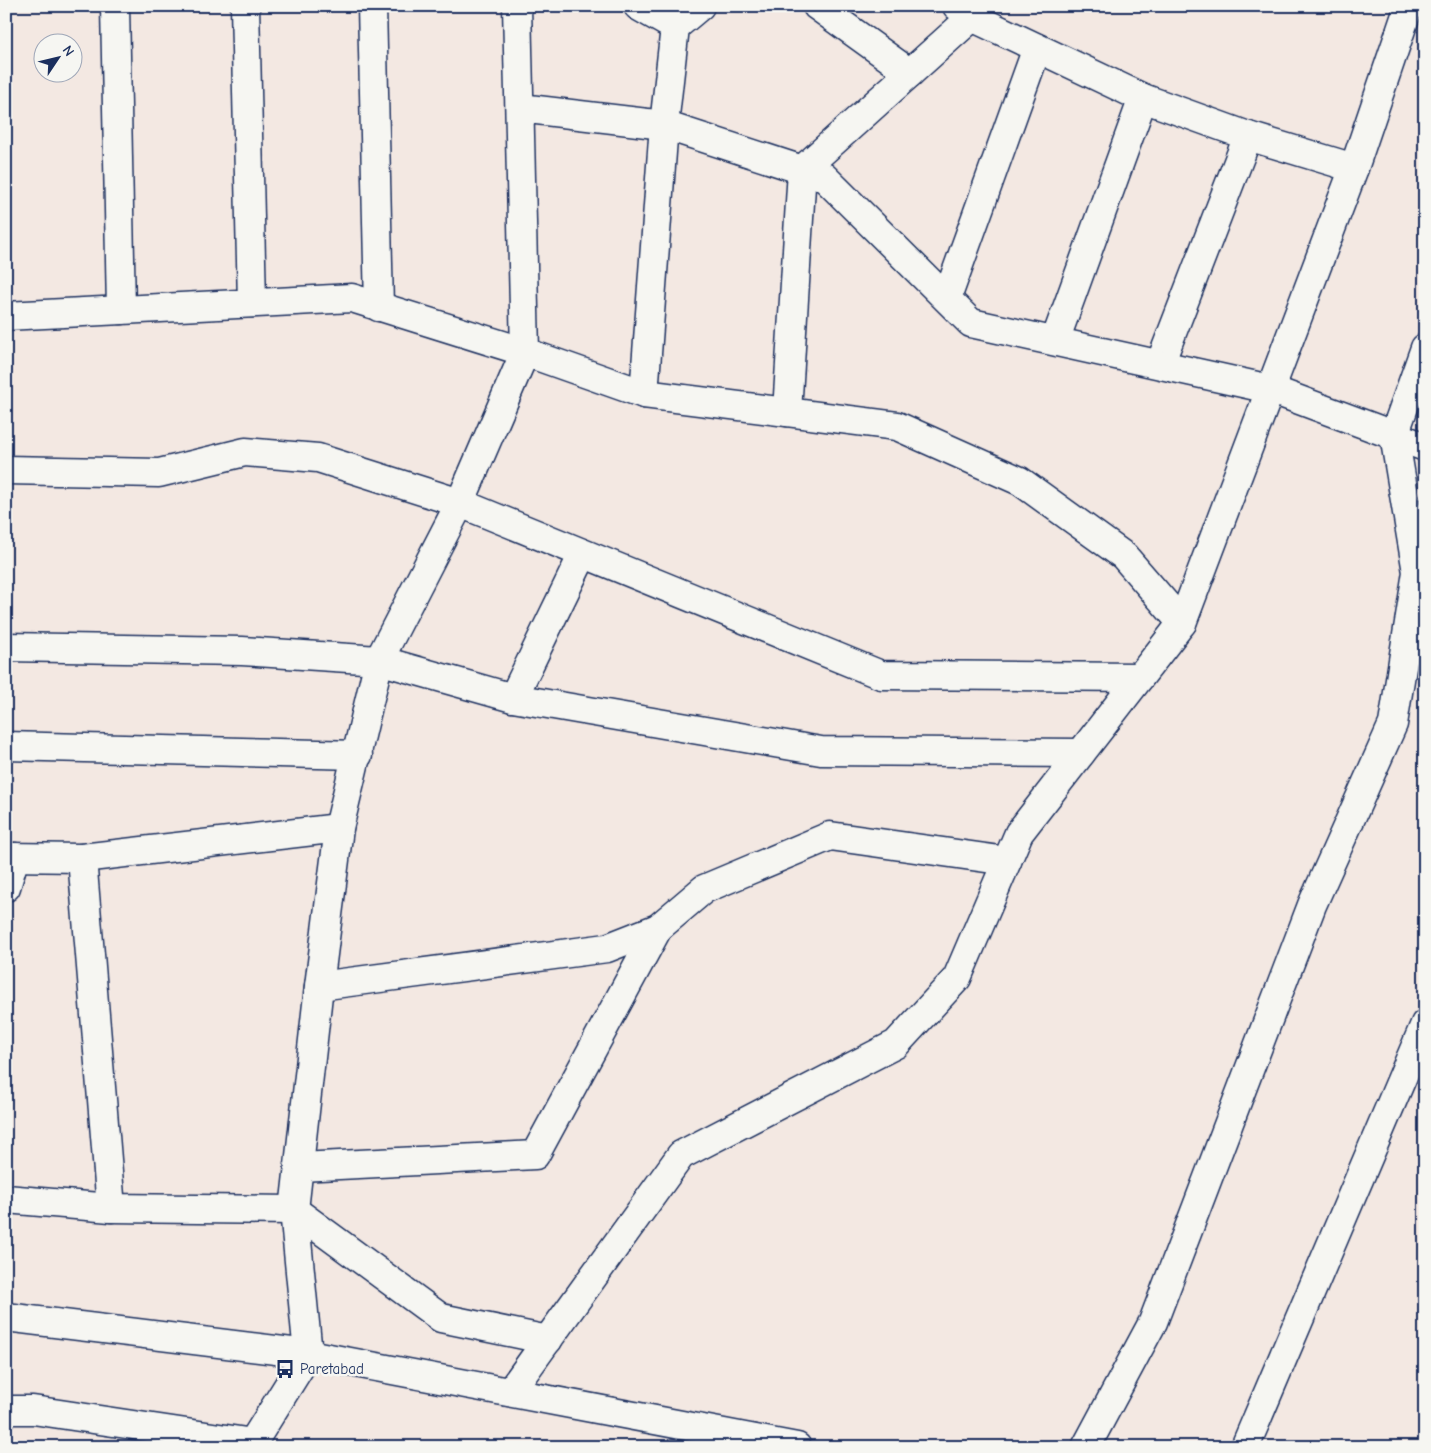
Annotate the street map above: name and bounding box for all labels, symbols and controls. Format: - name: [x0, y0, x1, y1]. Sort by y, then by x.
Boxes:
- north arrow: [32, 32, 82, 82]
- text: N: [59, 42, 78, 59]
- bus stop icon: Paretabad: [274, 1358, 296, 1380]
- place label: Paretabad: [300, 1360, 364, 1378]

